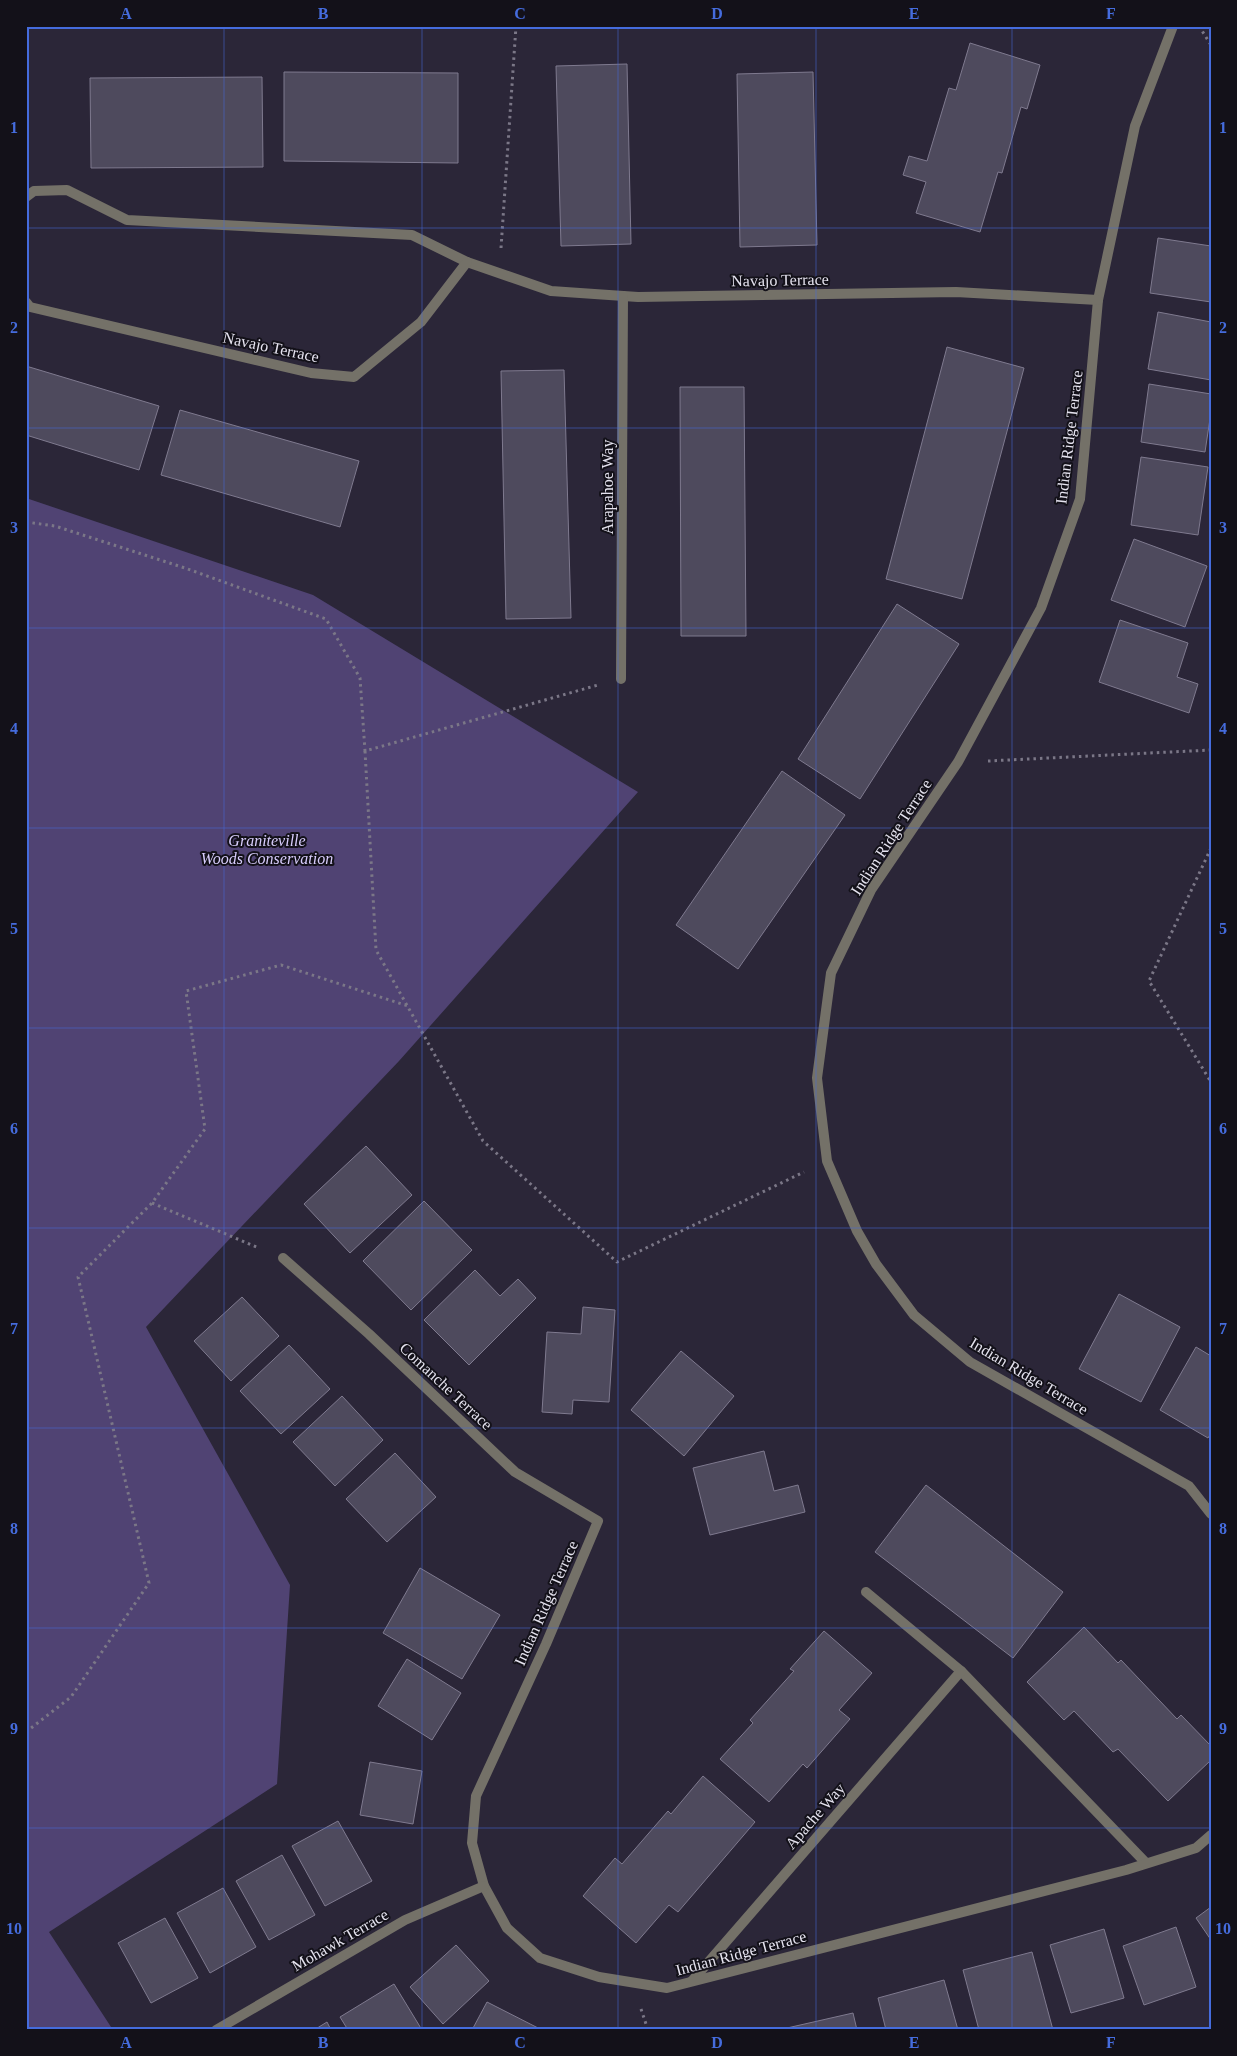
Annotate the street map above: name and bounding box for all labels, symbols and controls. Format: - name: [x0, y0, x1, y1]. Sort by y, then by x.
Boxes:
- text: A: [120, 5, 132, 22]
- text: B: [318, 5, 329, 22]
- text: C: [514, 5, 526, 22]
- text: D: [711, 5, 723, 22]
- text: E: [909, 5, 919, 22]
- text: F: [1106, 5, 1116, 22]
- text: 1: [10, 119, 18, 136]
- text: 1: [1219, 119, 1227, 136]
- street label: Navajo Terrace: [731, 271, 829, 290]
- text: 2: [10, 319, 18, 336]
- text: 2: [1219, 319, 1227, 336]
- street label: Navajo Terrace: [221, 329, 321, 366]
- street label: Indian Ridge Terrace: [1052, 369, 1087, 505]
- street label: Arapahoe Way: [599, 440, 617, 534]
- text: 3: [10, 519, 18, 536]
- text: 3: [1219, 519, 1227, 536]
- text: 4: [10, 720, 18, 737]
- text: 4: [1219, 720, 1227, 737]
- street label: Indian Ridge Terrace: [847, 776, 936, 899]
- park label: Graniteville Woods Conservation: [201, 832, 333, 867]
- text: 5: [10, 920, 18, 937]
- text: 5: [1219, 920, 1227, 937]
- text: 6: [10, 1120, 18, 1137]
- text: 6: [1219, 1120, 1227, 1137]
- text: 7: [10, 1320, 18, 1337]
- text: 7: [1219, 1320, 1227, 1337]
- street label: Indian Ridge Terrace: [966, 1334, 1091, 1419]
- street label: Comanche Terrace: [396, 1339, 496, 1433]
- text: 8: [10, 1520, 18, 1537]
- text: 8: [1219, 1520, 1227, 1537]
- street label: Indian Ridge Terrace: [511, 1538, 582, 1668]
- text: 9: [10, 1720, 18, 1737]
- text: 9: [1219, 1720, 1227, 1737]
- street label: Apache Way: [782, 1780, 849, 1853]
- street label: Mohawk Terrace: [289, 1906, 391, 1974]
- text: 10: [6, 1920, 22, 1937]
- text: 10: [1215, 1920, 1231, 1937]
- street label: Indian Ridge Terrace: [674, 1927, 808, 1980]
- text: A: [120, 2034, 132, 2051]
- text: B: [318, 2034, 329, 2051]
- text: C: [514, 2034, 526, 2051]
- text: D: [711, 2034, 723, 2051]
- text: E: [909, 2034, 919, 2051]
- text: F: [1106, 2034, 1116, 2051]

